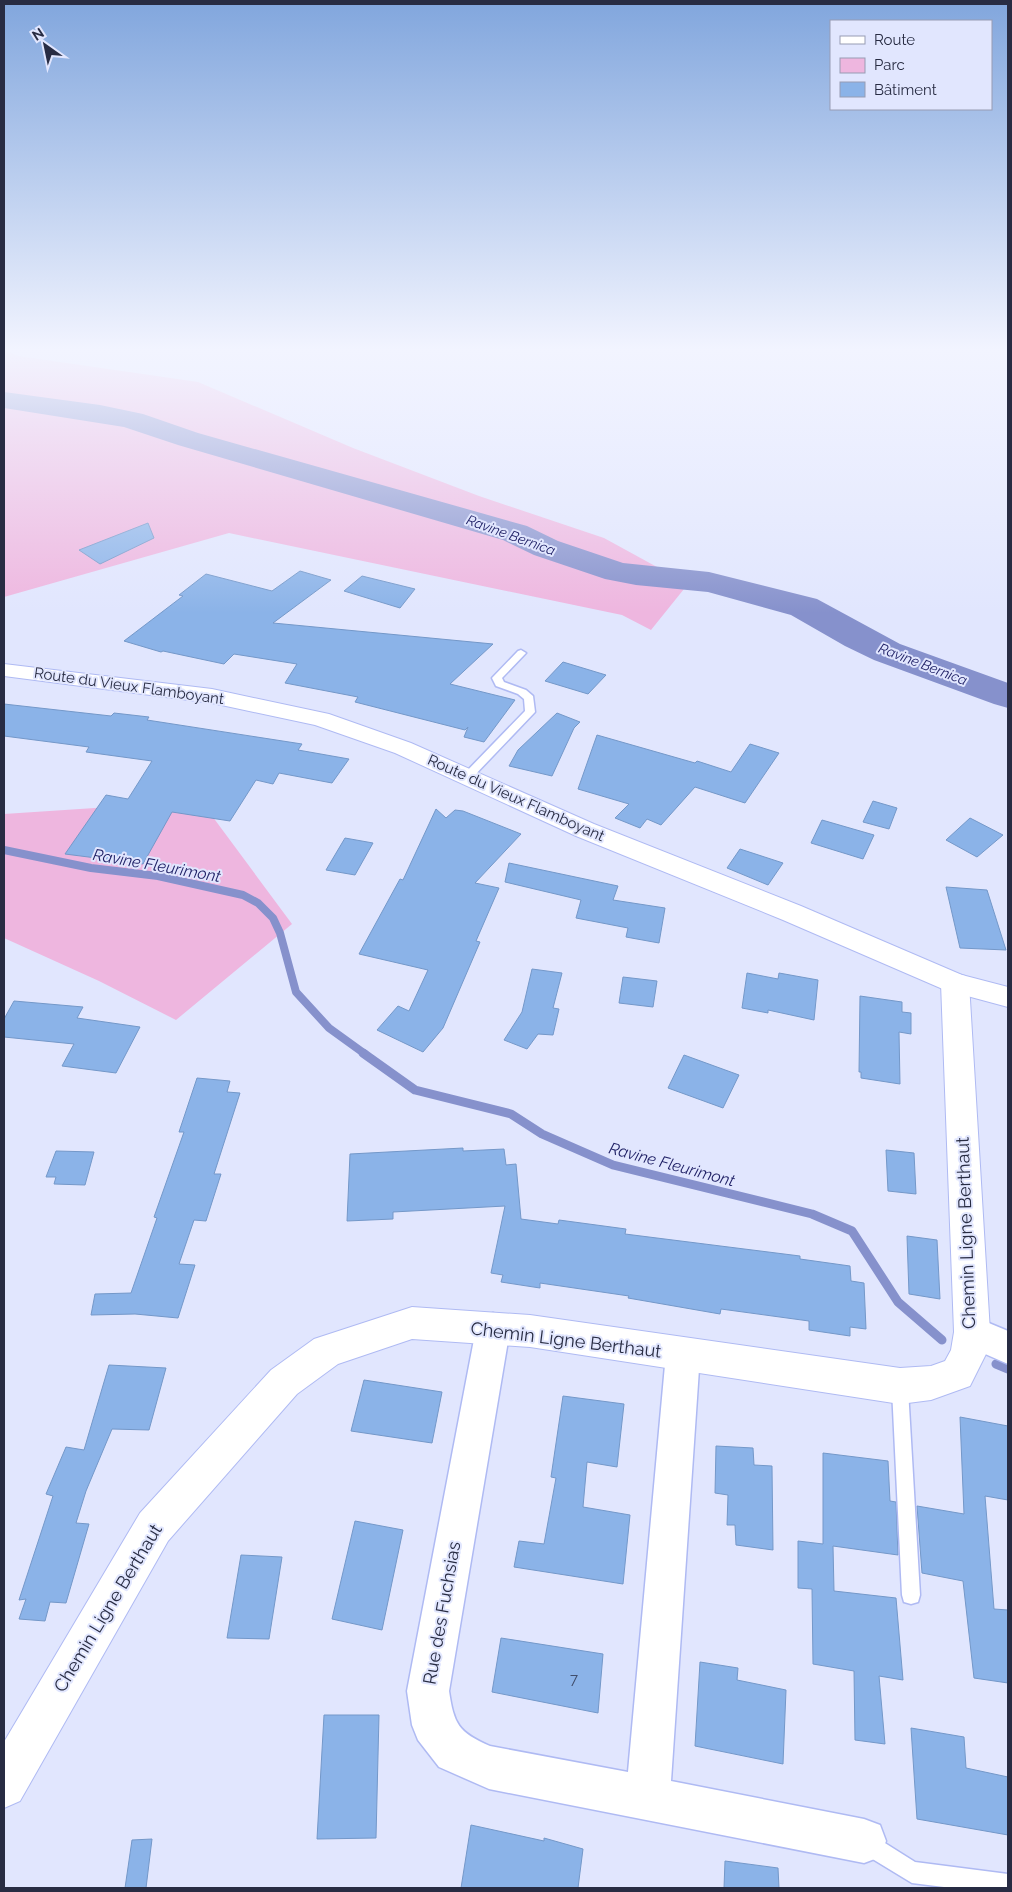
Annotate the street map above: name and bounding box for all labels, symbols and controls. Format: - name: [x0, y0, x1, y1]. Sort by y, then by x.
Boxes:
- north arrow: [20, 20, 70, 70]
- legend: [830, 20, 992, 110]
- text: N: [29, 24, 47, 44]
- text: Route: [874, 31, 915, 49]
- text: Parc: [874, 56, 905, 74]
- text: Bâtiment: [874, 81, 937, 99]
- water label: Ravine Bernica: [464, 512, 558, 558]
- water label: Ravine Bernica: [877, 640, 969, 688]
- street label: Route du Vieux Flamboyant: [33, 664, 225, 708]
- street label: Route du Vieux Flamboyant: [425, 751, 607, 845]
- water label: Ravine Fleurimont: [92, 845, 223, 886]
- street label: Chemin Ligne Berthaut: [952, 1137, 979, 1329]
- water label: Ravine Fleurimont: [607, 1139, 738, 1191]
- street label: Chemin Ligne Berthaut: [469, 1317, 663, 1362]
- street label: Chemin Ligne Berthaut: [49, 1520, 166, 1695]
- street label: Rue des Fuchsias: [419, 1540, 464, 1686]
- house number: 7: [570, 1670, 578, 1688]

